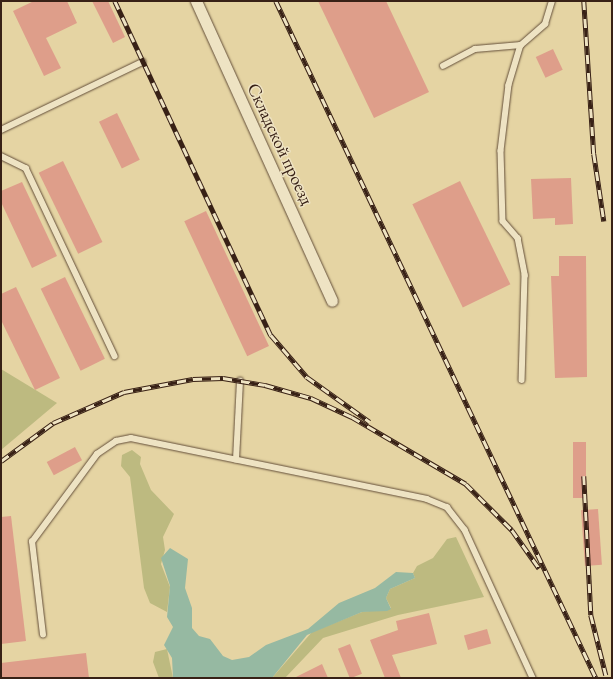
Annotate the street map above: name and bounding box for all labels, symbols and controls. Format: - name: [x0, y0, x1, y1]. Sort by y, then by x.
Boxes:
- street label: Складской проезд: [242, 80, 318, 208]

